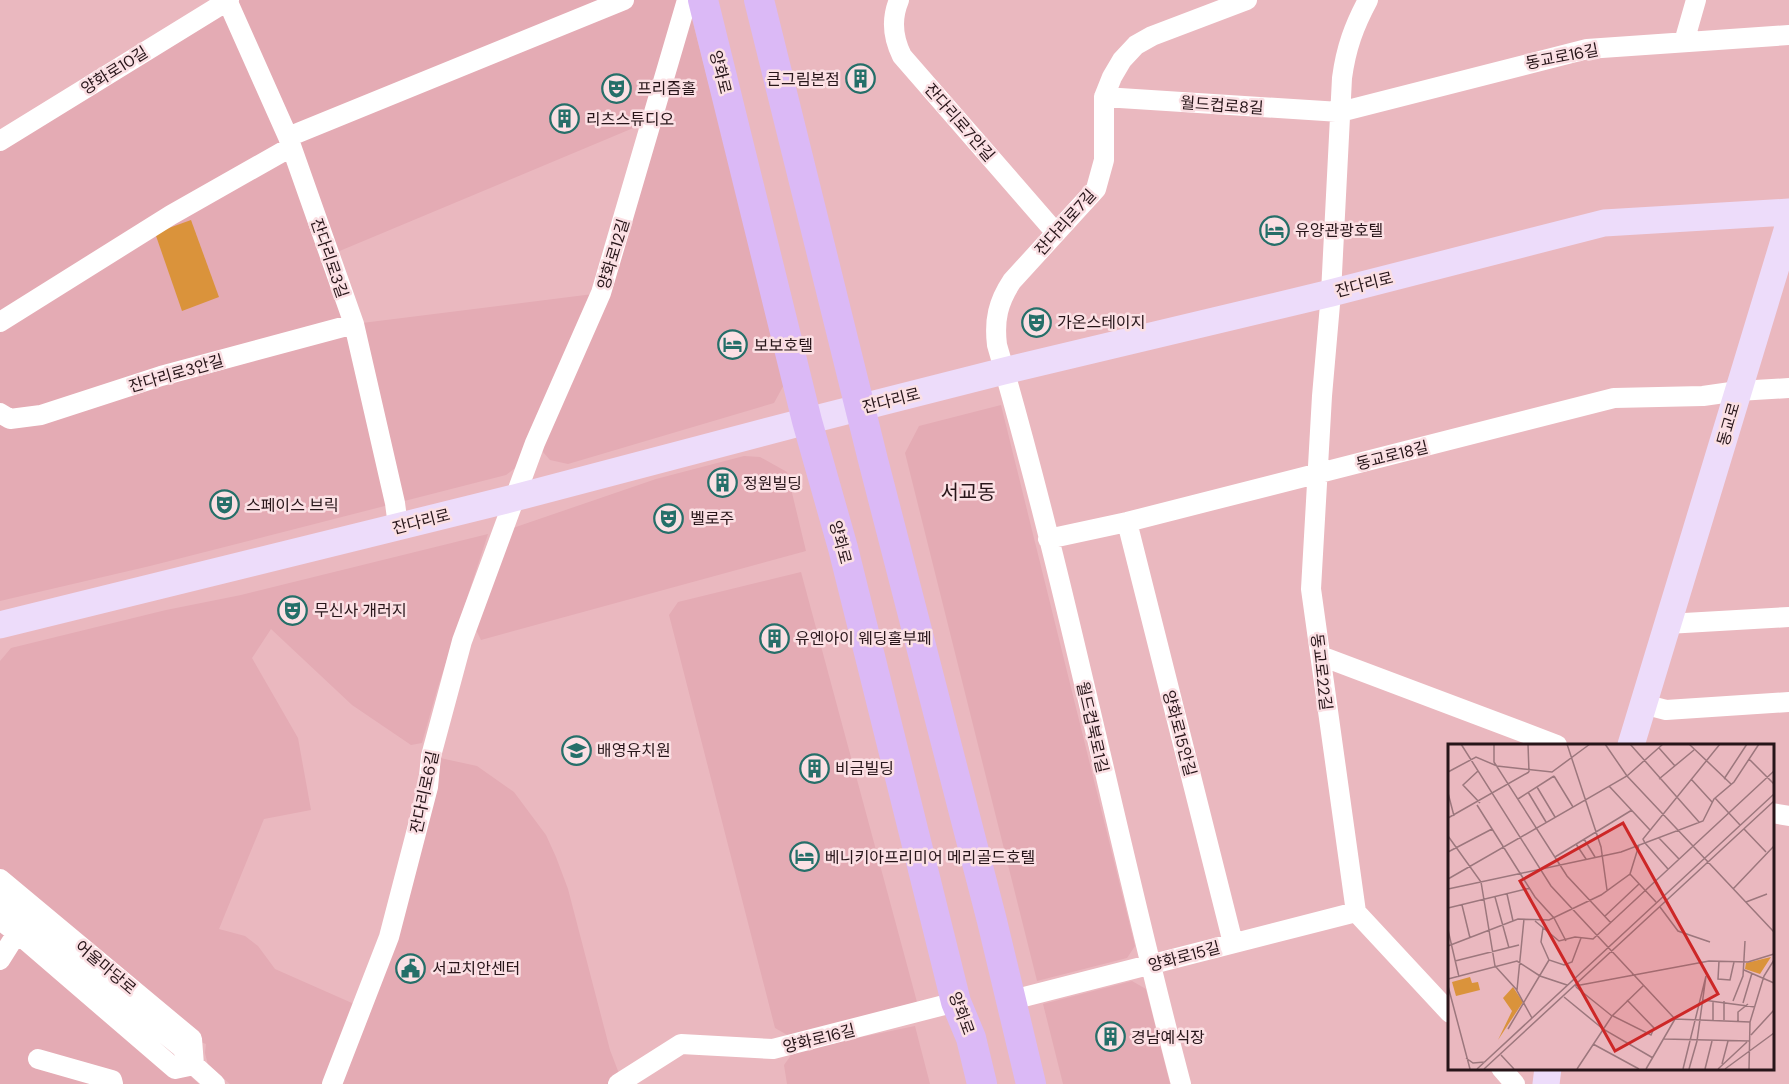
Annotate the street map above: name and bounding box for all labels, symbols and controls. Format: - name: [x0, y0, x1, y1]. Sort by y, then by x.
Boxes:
- street label: 동교로16길: [1524, 39, 1600, 74]
- street label: 양화로10길: [77, 42, 152, 99]
- street label: 양화로: [705, 48, 736, 96]
- building icon: 큰그림본점: [845, 63, 877, 95]
- place label: 큰그림본점: [766, 69, 840, 90]
- theatre icon: 프리즘홀: [600, 72, 632, 104]
- place label: 프리즘홀: [637, 78, 696, 99]
- street label: 잔다리로7안길: [920, 79, 999, 166]
- street label: 월드컵로8길: [1180, 92, 1264, 119]
- building icon: 리츠스튜디오: [549, 103, 581, 135]
- place label: 리츠스튜디오: [586, 109, 674, 130]
- street label: 잔다리로7길: [1030, 185, 1101, 260]
- hotel icon: 유양관광호텔: [1258, 214, 1290, 246]
- street label: 잔다리로3길: [306, 215, 353, 301]
- street label: 양화로12길: [593, 216, 634, 292]
- place label: 유양관광호텔: [1295, 220, 1383, 241]
- street label: 잔다리로: [1333, 267, 1395, 302]
- theatre icon: 가온스테이지: [1020, 306, 1052, 338]
- place label: 가온스테이지: [1057, 312, 1145, 333]
- hotel icon: 보보호텔: [717, 329, 749, 361]
- place label: 보보호텔: [754, 335, 813, 356]
- street label: 잔다리로3안길: [126, 350, 226, 397]
- street label: 잔다리로: [860, 383, 922, 418]
- street label: 동교로: [1712, 400, 1745, 448]
- street label: 동교로18길: [1354, 436, 1430, 475]
- building icon: 정원빌딩: [706, 467, 738, 499]
- place label: 정원빌딩: [743, 473, 802, 494]
- district label: 서교동: [940, 479, 996, 505]
- theatre icon: 스페이스 브릭: [209, 489, 241, 521]
- place label: 스페이스 브릭: [246, 495, 339, 516]
- theatre icon: 벨로주: [653, 502, 685, 534]
- street label: 잔다리로: [390, 504, 452, 539]
- place label: 벨로주: [690, 508, 734, 529]
- street label: 양화로: [825, 518, 856, 566]
- theatre icon: 무신사 개러지: [277, 594, 309, 626]
- place label: 무신사 개러지: [314, 600, 407, 621]
- building icon: 유엔아이 웨딩홀부페: [758, 622, 790, 654]
- place label: 유엔아이 웨딩홀부페: [795, 628, 932, 649]
- street label: 동교로22길: [1306, 632, 1337, 712]
- street label: 월드컵북로1길: [1072, 679, 1113, 775]
- street label: 양화로15안길: [1158, 688, 1201, 779]
- school or university icon: 배영유치원: [560, 734, 592, 766]
- place label: 배영유치원: [597, 740, 671, 761]
- inset map: [1448, 744, 1774, 1069]
- street label: 잔다리로6길: [406, 749, 443, 835]
- building icon: 비금빌딩: [798, 752, 830, 784]
- place label: 비금빌딩: [835, 758, 894, 779]
- hotel icon: 베니키아프리미어 메리골드호텔: [788, 841, 820, 873]
- place label: 베니키아프리미어 메리골드호텔: [825, 847, 1035, 868]
- street label: 어울마당로: [71, 936, 141, 999]
- street label: 양화로15길: [1146, 937, 1222, 976]
- public building icon: 서교치안센터: [395, 952, 427, 984]
- place label: 서교치안센터: [432, 958, 520, 979]
- street label: 양화로: [944, 989, 979, 1038]
- street label: 양화로16길: [781, 1019, 858, 1058]
- building icon: 경남예식장: [1094, 1021, 1126, 1053]
- place label: 경남예식장: [1131, 1027, 1205, 1048]

